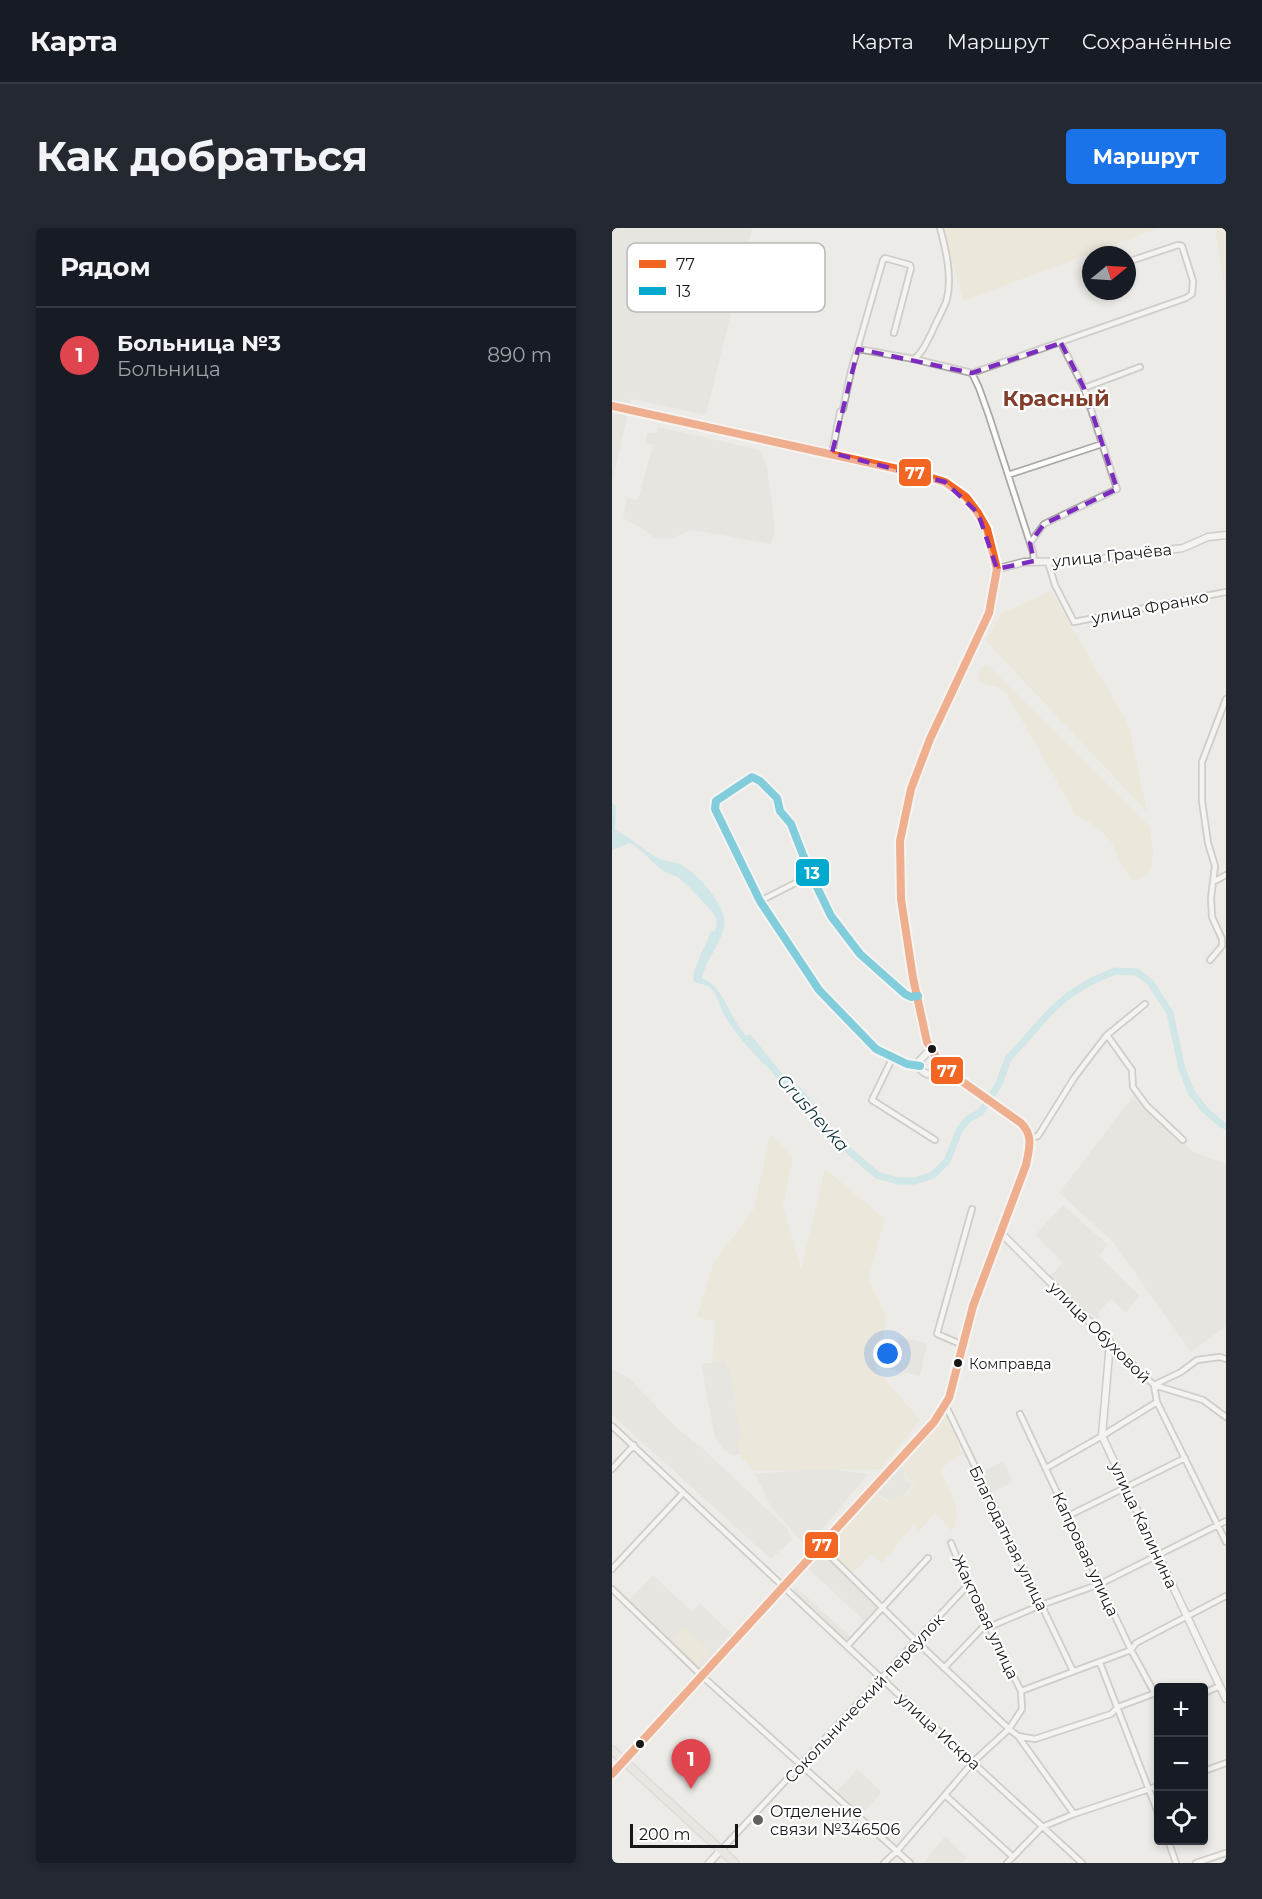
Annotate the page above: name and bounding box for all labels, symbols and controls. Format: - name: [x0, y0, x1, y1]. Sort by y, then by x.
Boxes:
- text: Карта: [30, 24, 118, 58]
- text: Карта: [851, 29, 914, 54]
- text: Маршрут: [947, 29, 1049, 54]
- text: Сохранённые: [1082, 29, 1232, 54]
- button: Маршрут: [1066, 129, 1226, 184]
- text: Как добраться: [36, 130, 368, 182]
- legend: [627, 243, 825, 312]
- north arrow: [1082, 246, 1136, 300]
- text: Рядом: [60, 251, 151, 283]
- text: 77: [676, 255, 695, 274]
- text: 13: [676, 282, 691, 301]
- text: Больница №3: [117, 330, 281, 357]
- text: 1: [76, 343, 83, 367]
- text: 890 m: [487, 343, 552, 367]
- text: Больница: [117, 357, 221, 381]
- district label: Красный: [1002, 385, 1110, 412]
- line badge: 77: [898, 458, 932, 487]
- text: 77: [905, 464, 925, 483]
- street label: улица Грачёва: [1050, 540, 1173, 571]
- street label: улица Франко: [1089, 587, 1210, 628]
- line badge: 13: [795, 858, 830, 887]
- text: 13: [804, 864, 820, 883]
- unlabelled marker: [926, 1043, 938, 1055]
- line badge: 77: [930, 1056, 964, 1085]
- text: 77: [937, 1062, 957, 1081]
- water label: Grushevka: [772, 1070, 854, 1156]
- street label: улица Обуховой: [1044, 1277, 1154, 1387]
- your location: [873, 1339, 902, 1368]
- place label: Комправда: [969, 1355, 1051, 1373]
- marker: Комправда: [952, 1357, 964, 1369]
- street label: улица Калинина: [1105, 1458, 1181, 1592]
- street label: Благодатная улица: [965, 1462, 1052, 1614]
- street label: Капровая улица: [1048, 1489, 1123, 1619]
- line badge: 77: [804, 1531, 839, 1559]
- text: 77: [812, 1536, 832, 1555]
- street label: Жактовая улица: [948, 1552, 1023, 1682]
- street label: Сокольнический переулок: [781, 1609, 948, 1787]
- map controls: [1154, 1683, 1208, 1845]
- button: +: [1154, 1683, 1208, 1737]
- street label: улица Искра: [892, 1688, 984, 1774]
- button: −: [1154, 1737, 1208, 1791]
- unlabelled marker: [634, 1738, 646, 1750]
- pin: 1: [672, 1740, 710, 1789]
- button: locate: [1154, 1791, 1208, 1845]
- place label: Отделение связи №346506: [770, 1802, 900, 1839]
- marker: Отделение связи №346506: [751, 1813, 765, 1827]
- scale bar: [630, 1821, 738, 1848]
- text: 200 m: [639, 1825, 690, 1844]

